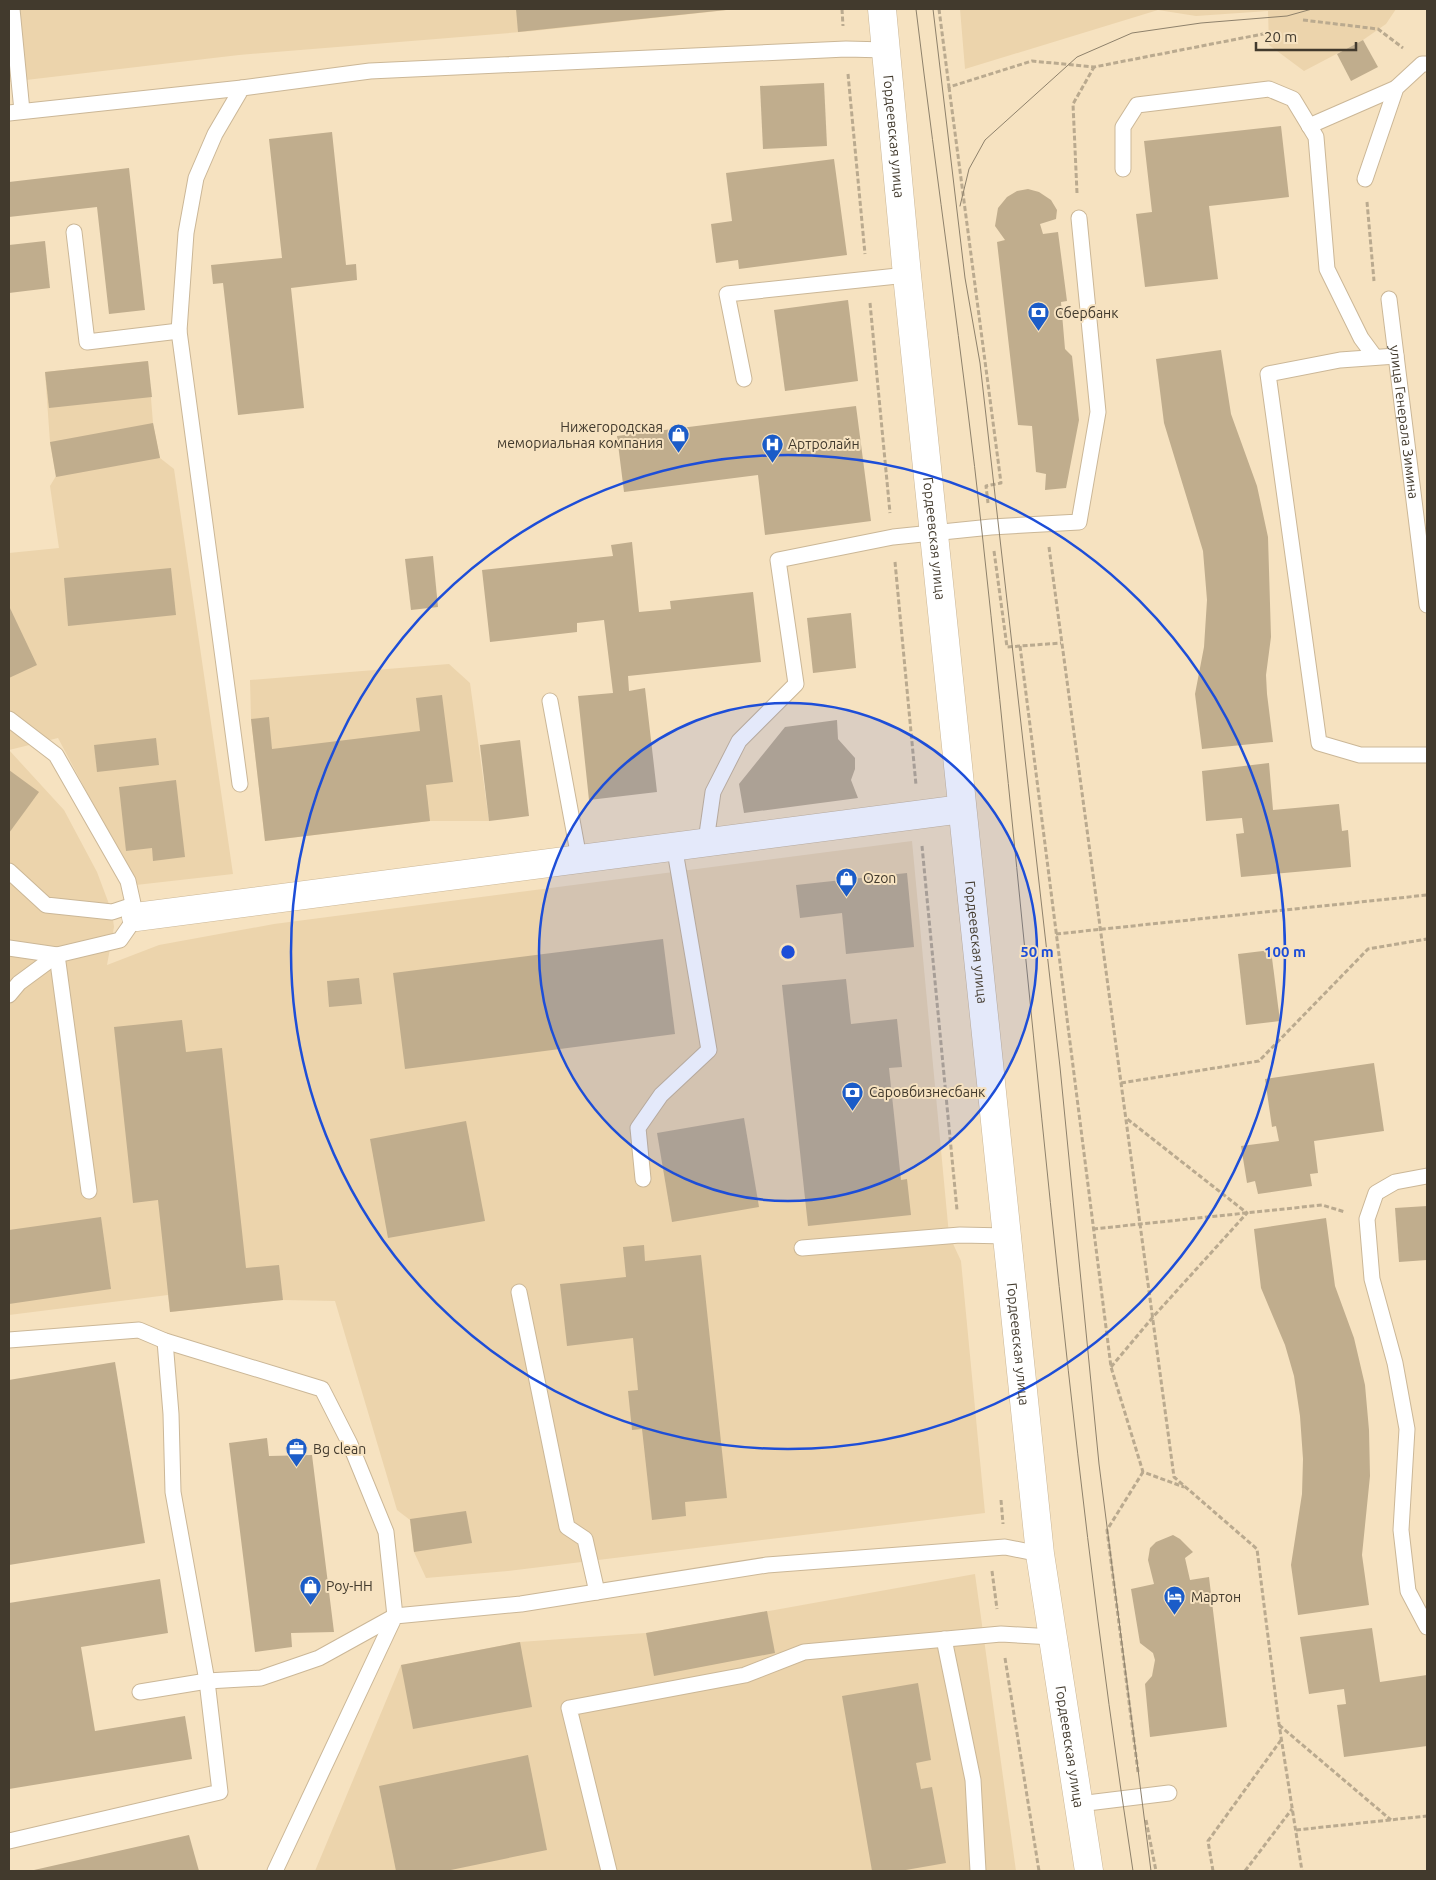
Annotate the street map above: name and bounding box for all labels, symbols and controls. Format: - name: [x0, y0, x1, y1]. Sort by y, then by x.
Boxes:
- scale bar: [1256, 20, 1356, 52]
- text: 20 m: [1264, 28, 1297, 45]
- street label: Гордеевская улица: [880, 74, 908, 199]
- bank icon: Сбербанк: [1027, 301, 1051, 332]
- place label: Сбербанк: [1055, 305, 1118, 321]
- street label: улица Генерала Зимина: [1387, 344, 1422, 500]
- place label: Нижегородская мемориальная компания: [497, 419, 663, 451]
- shop icon: Нижегородская мемориальная компания: [667, 423, 691, 454]
- hospital icon: Артролайн: [760, 432, 784, 463]
- place label: Артролайн: [788, 436, 860, 452]
- street label: Гордеевская улица: [920, 476, 949, 601]
- shop icon: Ozon: [835, 866, 859, 897]
- place label: Ozon: [863, 870, 896, 886]
- street label: Гордеевская улица: [962, 880, 991, 1004]
- centre of rings: [779, 943, 797, 961]
- text: 50 m: [1020, 943, 1054, 960]
- text: 100 m: [1264, 943, 1306, 960]
- bank icon: Саровбизнесбанк: [841, 1080, 865, 1111]
- place label: Саровбизнесбанк: [869, 1084, 985, 1100]
- street label: Гордеевская улица: [1004, 1282, 1033, 1406]
- office icon: Bg clean: [285, 1437, 309, 1468]
- place label: Bg clean: [313, 1441, 366, 1457]
- shop icon: Роу-НН: [298, 1574, 322, 1605]
- place label: Роу-НН: [326, 1578, 373, 1594]
- hotel icon: Мартон: [1163, 1585, 1187, 1616]
- place label: Мартон: [1191, 1589, 1241, 1605]
- street label: Гордеевская улица: [1052, 1684, 1087, 1809]

